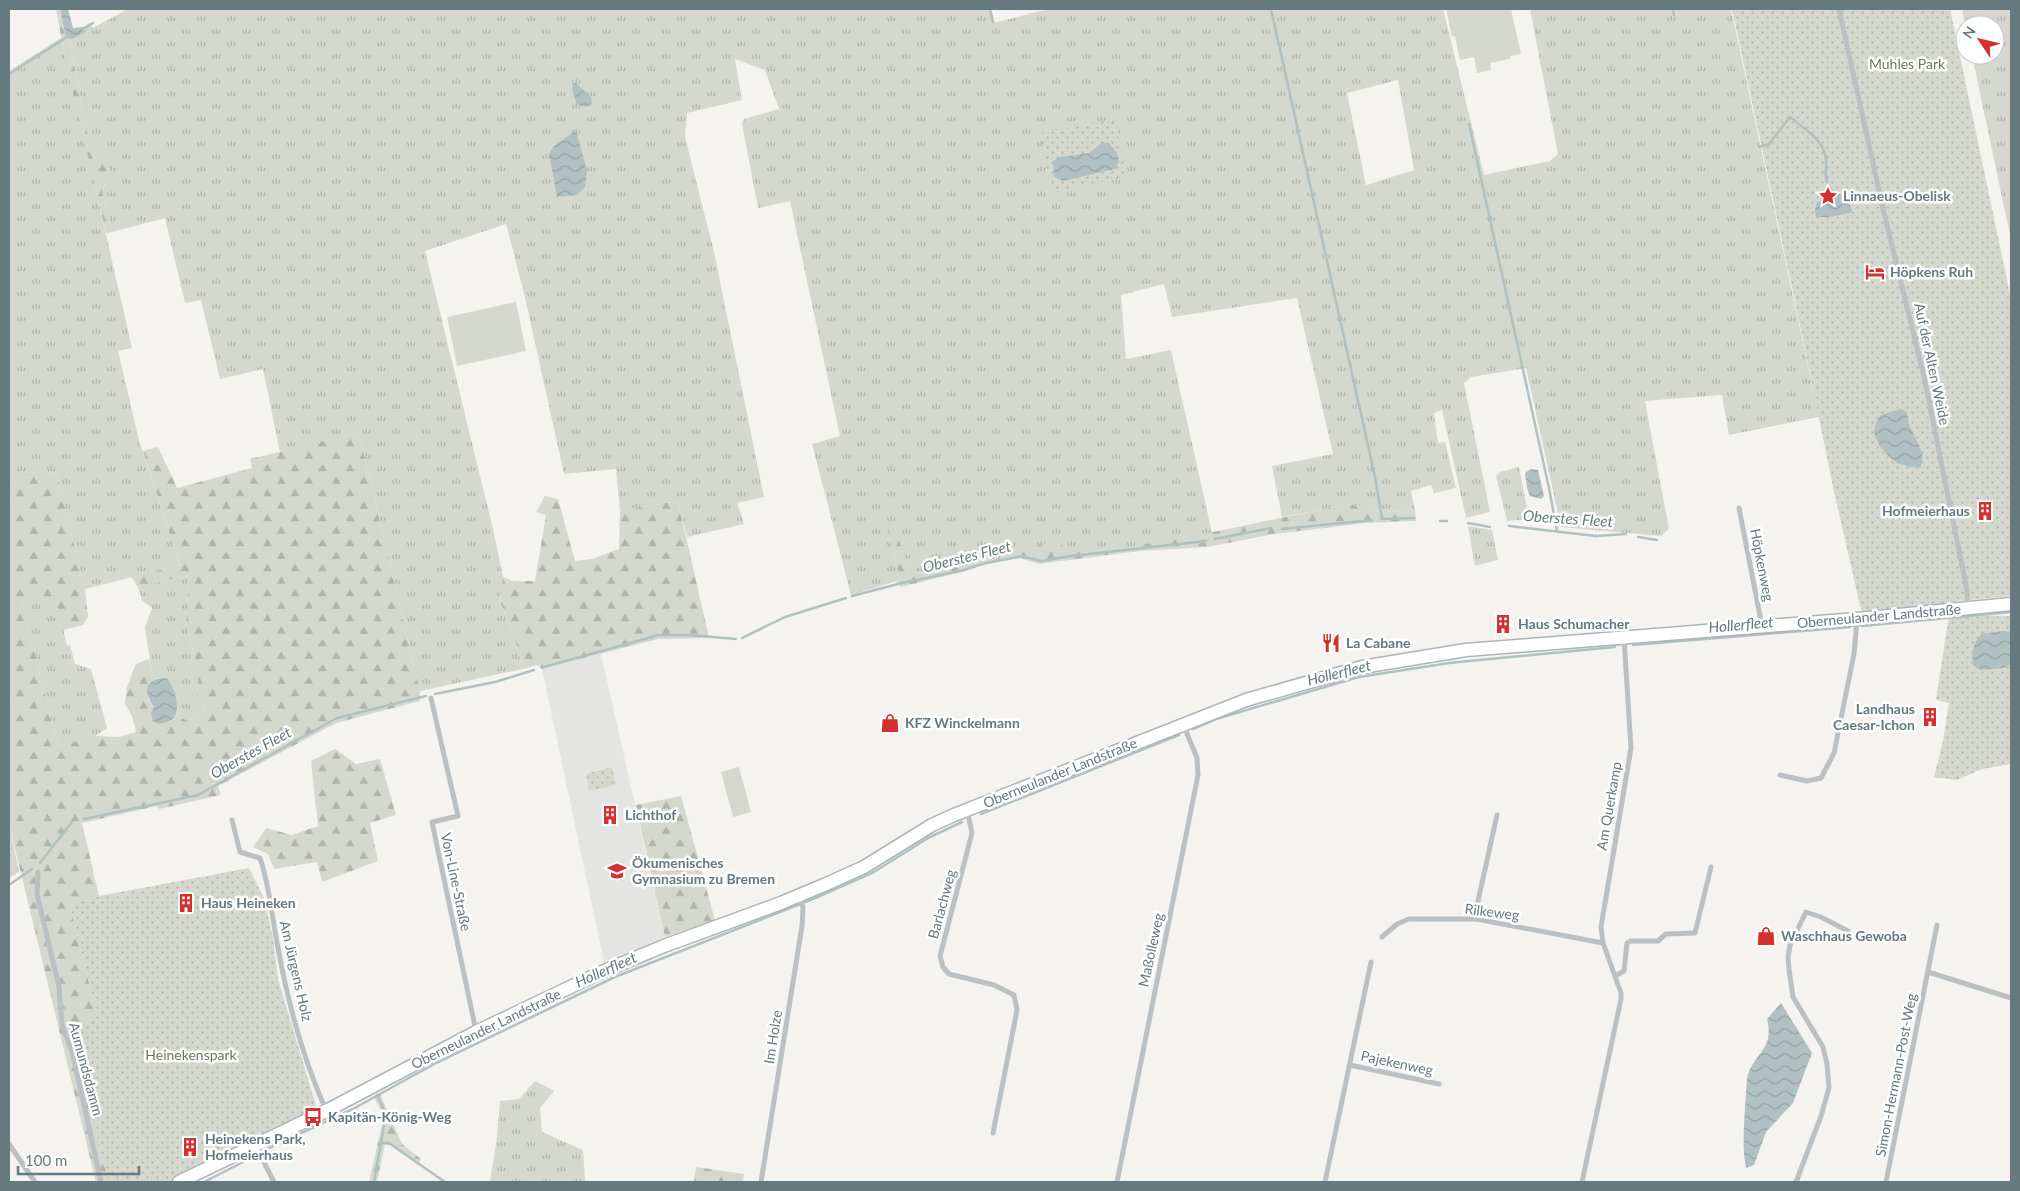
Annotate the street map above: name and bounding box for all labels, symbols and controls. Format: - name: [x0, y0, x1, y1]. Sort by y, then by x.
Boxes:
- north arrow: [1955, 15, 2005, 65]
- text: N: [1959, 23, 1979, 42]
- park label: Muhles Park: [1869, 55, 1946, 72]
- place icon: Linnaeus-Obelisk: [1817, 185, 1839, 207]
- place label: Linnaeus-Obelisk: [1843, 187, 1951, 204]
- hotel icon: Höpkens Ruh: [1864, 261, 1886, 283]
- place label: Höpkens Ruh: [1890, 263, 1973, 280]
- street label: Auf der Alten Weide: [1911, 301, 1954, 427]
- building icon: Hofmeierhaus: [1974, 500, 1996, 522]
- place label: Hofmeierhaus: [1882, 502, 1970, 519]
- water label: Oberstes Fleet: [1523, 506, 1614, 530]
- street label: Höpkenweg: [1747, 527, 1778, 603]
- water label: Oberstes Fleet: [921, 536, 1013, 576]
- street label: Oberneulander Landstraße: [1796, 600, 1962, 631]
- water label: Hollerfleet: [1708, 612, 1775, 636]
- building icon: Haus Schumacher: [1492, 613, 1514, 635]
- place label: Haus Schumacher: [1518, 615, 1630, 632]
- restaurant icon: La Cabane: [1320, 632, 1342, 654]
- place label: La Cabane: [1346, 634, 1411, 651]
- water label: Hollerfleet: [1305, 655, 1373, 689]
- place label: Landhaus Caesar-Ichon: [1833, 700, 1915, 733]
- building icon: Landhaus Caesar-Ichon: [1919, 706, 1941, 728]
- shop icon: KFZ Winckelmann: [879, 712, 901, 734]
- place label: KFZ Winckelmann: [905, 714, 1020, 731]
- water label: Oberstes Fleet: [207, 722, 295, 782]
- street label: Oberneulander Landstraße: [980, 734, 1139, 811]
- street label: Am Querkamp: [1592, 760, 1625, 851]
- building icon: Lichthof: [599, 804, 621, 826]
- place label: Lichthof: [625, 806, 676, 823]
- street label: Von-Line-Straße: [438, 831, 475, 933]
- place label: Ökumenisches Gymnasium zu Bremen: [632, 854, 775, 887]
- school or university icon: Ökumenisches Gymnasium zu Bremen: [606, 860, 628, 882]
- street label: Barlachweg: [924, 867, 959, 941]
- building icon: Haus Heineken: [175, 892, 197, 914]
- place label: Haus Heineken: [201, 894, 296, 911]
- street label: Rilkeweg: [1464, 900, 1520, 923]
- street label: Maßolleweg: [1134, 911, 1167, 988]
- street label: Am Jürgens Holz: [277, 919, 316, 1023]
- shop icon: Waschhaus Gewoba: [1755, 925, 1777, 947]
- place label: Waschhaus Gewoba: [1781, 927, 1907, 944]
- water label: Hollerfleet: [572, 947, 640, 991]
- street label: Oberneulander Landstraße: [408, 985, 563, 1072]
- street label: Simon-Hermann-Post-Weg: [1871, 992, 1920, 1158]
- street label: Im Holze: [760, 1009, 785, 1065]
- street label: Aumundsdamm: [66, 1020, 107, 1117]
- park label: Heinekenspark: [145, 1046, 238, 1063]
- street label: Pajekenweg: [1359, 1047, 1435, 1078]
- bus stop icon: Kapitän-König-Weg: [302, 1106, 324, 1128]
- place label: Kapitän-König-Weg: [328, 1108, 452, 1125]
- place label: Heinekens Park, Hofmeierhaus: [205, 1130, 306, 1163]
- building icon: Heinekens Park, Hofmeierhaus: [179, 1136, 201, 1158]
- scale bar: [18, 1144, 139, 1176]
- text: 100 m: [25, 1151, 67, 1169]

